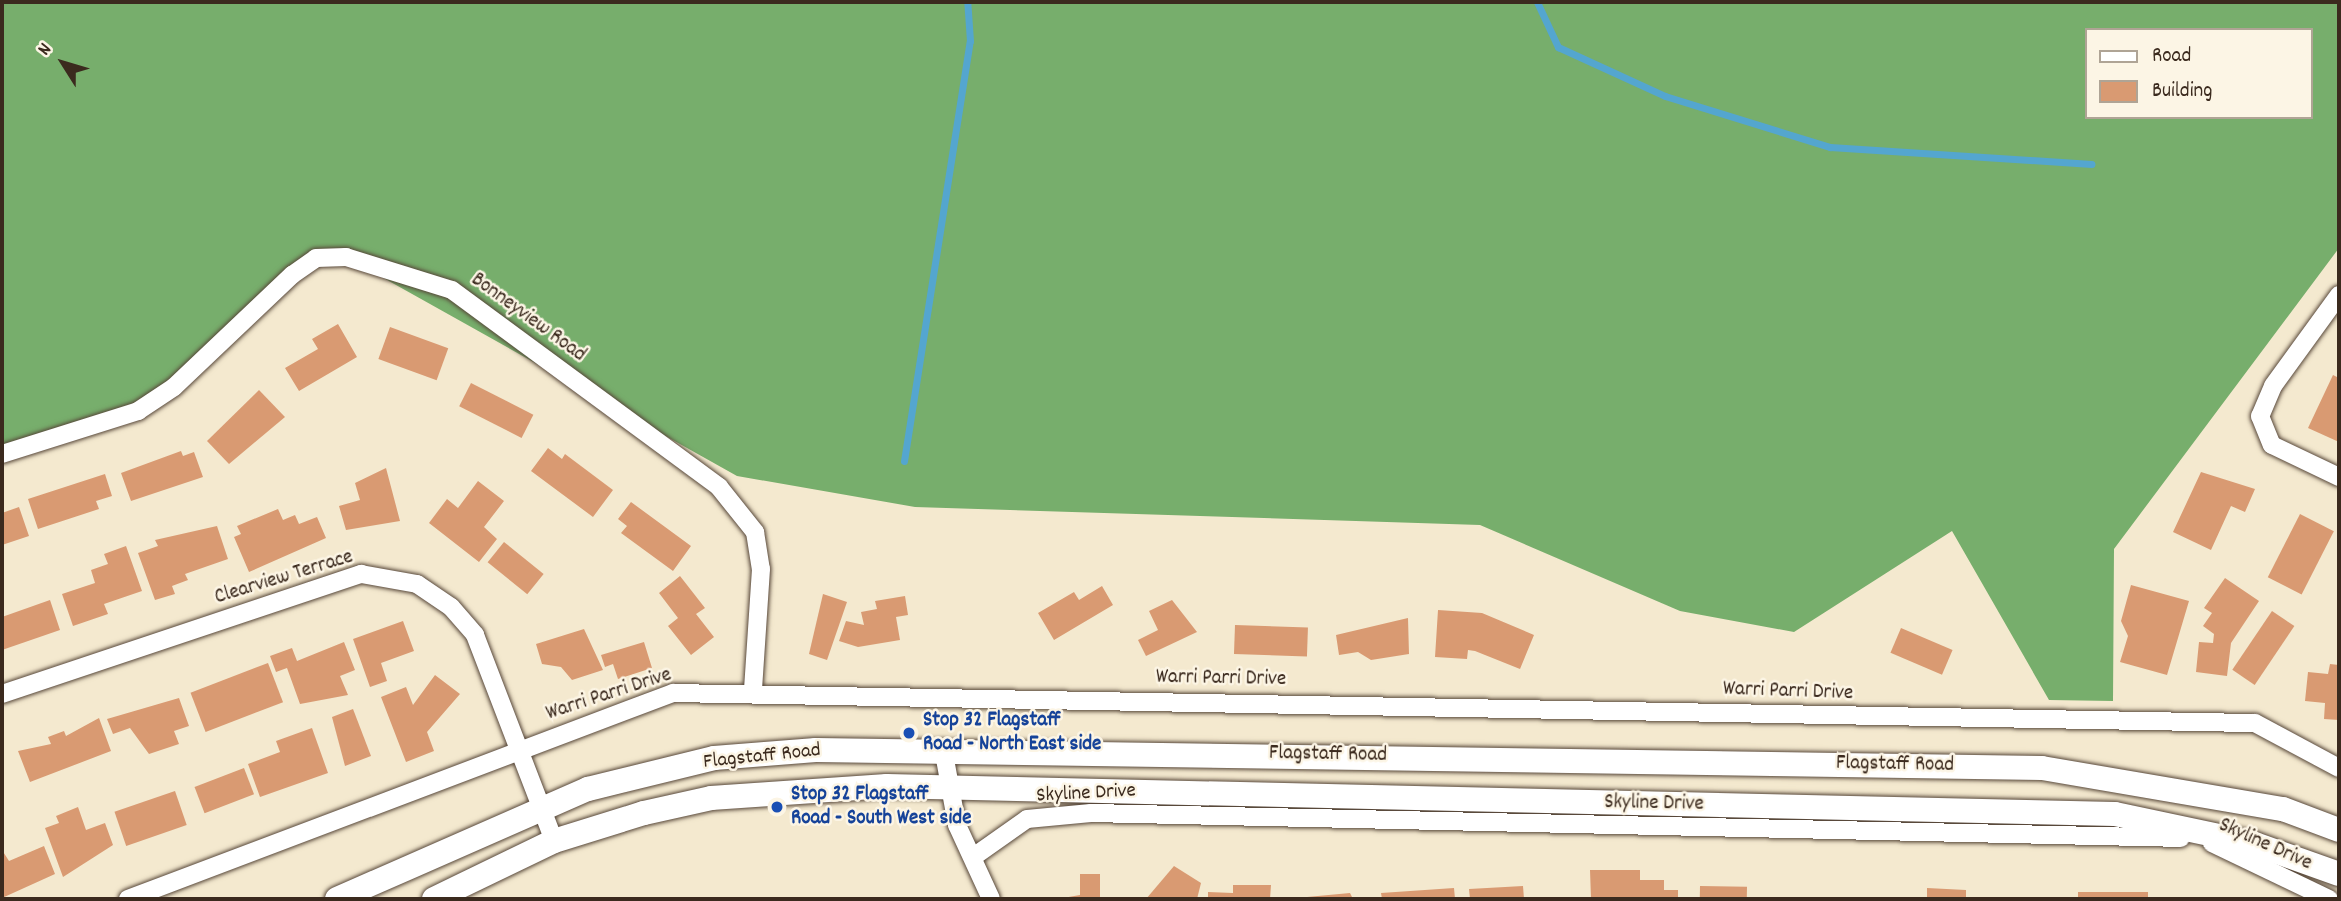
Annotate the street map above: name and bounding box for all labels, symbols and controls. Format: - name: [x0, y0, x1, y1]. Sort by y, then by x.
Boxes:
- north arrow: [28, 28, 98, 98]
- legend: [2086, 28, 2313, 119]
- text: N: [32, 38, 59, 62]
- text: Road: [2152, 42, 2191, 72]
- text: Building: [2152, 77, 2212, 107]
- street label: Bonneyview Road: [466, 268, 590, 368]
- street label: Clearview Terrace: [212, 545, 356, 611]
- street label: Warri Parri Drive: [543, 663, 675, 727]
- street label: Warri Parri Drive: [1156, 665, 1286, 693]
- street label: Warri Parri Drive: [1722, 677, 1854, 707]
- place label: Stop 32 Flagstaff Road - North East side: [923, 708, 1101, 758]
- marker: Stop 32 Flagstaff Road - North East side: [901, 725, 917, 741]
- street label: Flagstaff Road: [702, 738, 822, 776]
- street label: Flagstaff Road: [1269, 741, 1387, 769]
- street label: Flagstaff Road: [1836, 751, 1954, 779]
- street label: Skyline Drive: [1036, 779, 1136, 809]
- place label: Stop 32 Flagstaff Road - South West side: [791, 782, 971, 832]
- street label: Skyline Drive: [1604, 791, 1704, 817]
- marker: Stop 32 Flagstaff Road - South West side: [769, 799, 785, 815]
- street label: Skyline Drive: [2214, 813, 2316, 877]

